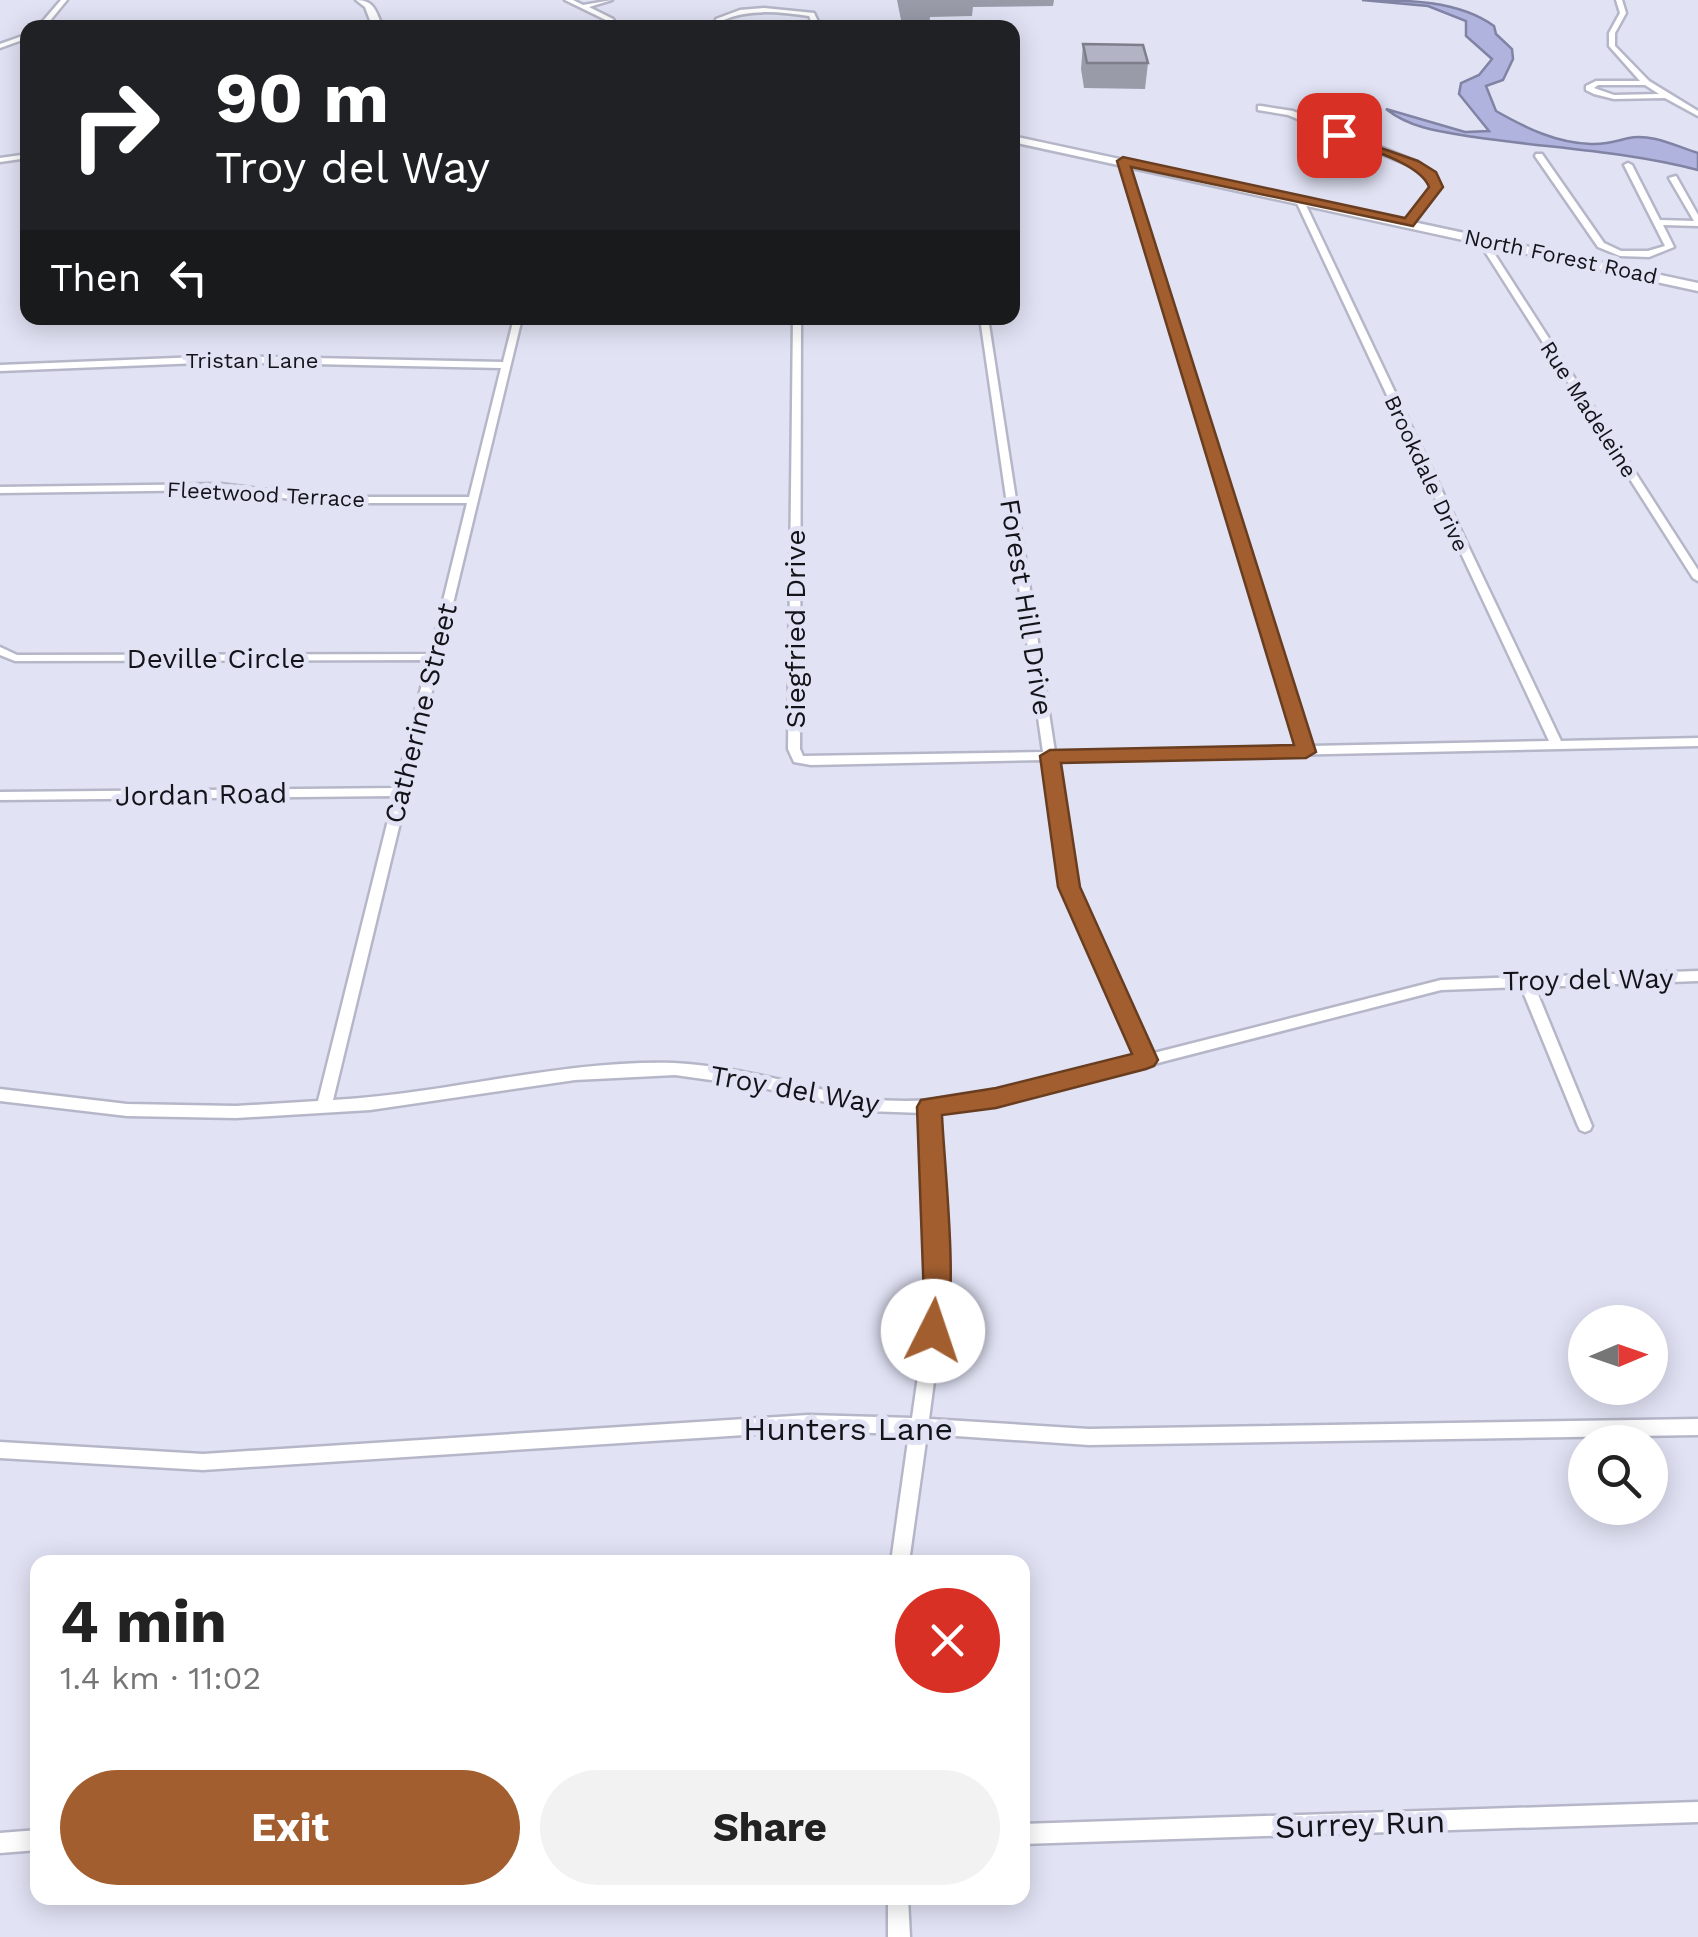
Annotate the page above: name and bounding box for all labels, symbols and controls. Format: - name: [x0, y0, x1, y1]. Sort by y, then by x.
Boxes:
- text: 90 m: [215, 57, 389, 139]
- icon: right: [50, 60, 180, 190]
- pin: [1297, 93, 1382, 178]
- icon: arrive: [1312, 108, 1367, 163]
- text: Troy del Way: [215, 141, 490, 194]
- street label: North Forest Road: [1462, 224, 1660, 289]
- icon: left: [161, 250, 216, 305]
- text: Then: [50, 256, 141, 300]
- street label: Rue Madeleine: [1535, 336, 1642, 482]
- street label: Tristan Lane: [186, 348, 318, 373]
- street label: Brookdale Drive: [1379, 391, 1474, 555]
- street label: Fleetwood Terrace: [166, 477, 366, 512]
- street label: Forest Hill Drive: [993, 496, 1060, 718]
- street label: Siegfried Drive: [779, 529, 812, 729]
- street label: Catherine Street: [377, 599, 464, 827]
- street label: Deville Circle: [127, 642, 305, 675]
- street label: Jordan Road: [115, 777, 287, 812]
- street label: Troy del Way: [1502, 962, 1674, 997]
- street label: Troy del Way: [708, 1058, 883, 1121]
- position arrow: [881, 1279, 985, 1383]
- north arrow: [1568, 1305, 1668, 1405]
- map controls: [1568, 1305, 1668, 1525]
- street label: Hunters Lane: [743, 1410, 953, 1448]
- button: search: [1568, 1425, 1668, 1525]
- text: 4 min: [60, 1586, 227, 1657]
- button: close: [895, 1588, 1000, 1693]
- text: 1.4 km · 11:02: [60, 1659, 261, 1697]
- button: Exit: [60, 1770, 520, 1885]
- button: Share: [540, 1770, 1000, 1885]
- street label: Surrey Run: [1274, 1802, 1446, 1846]

